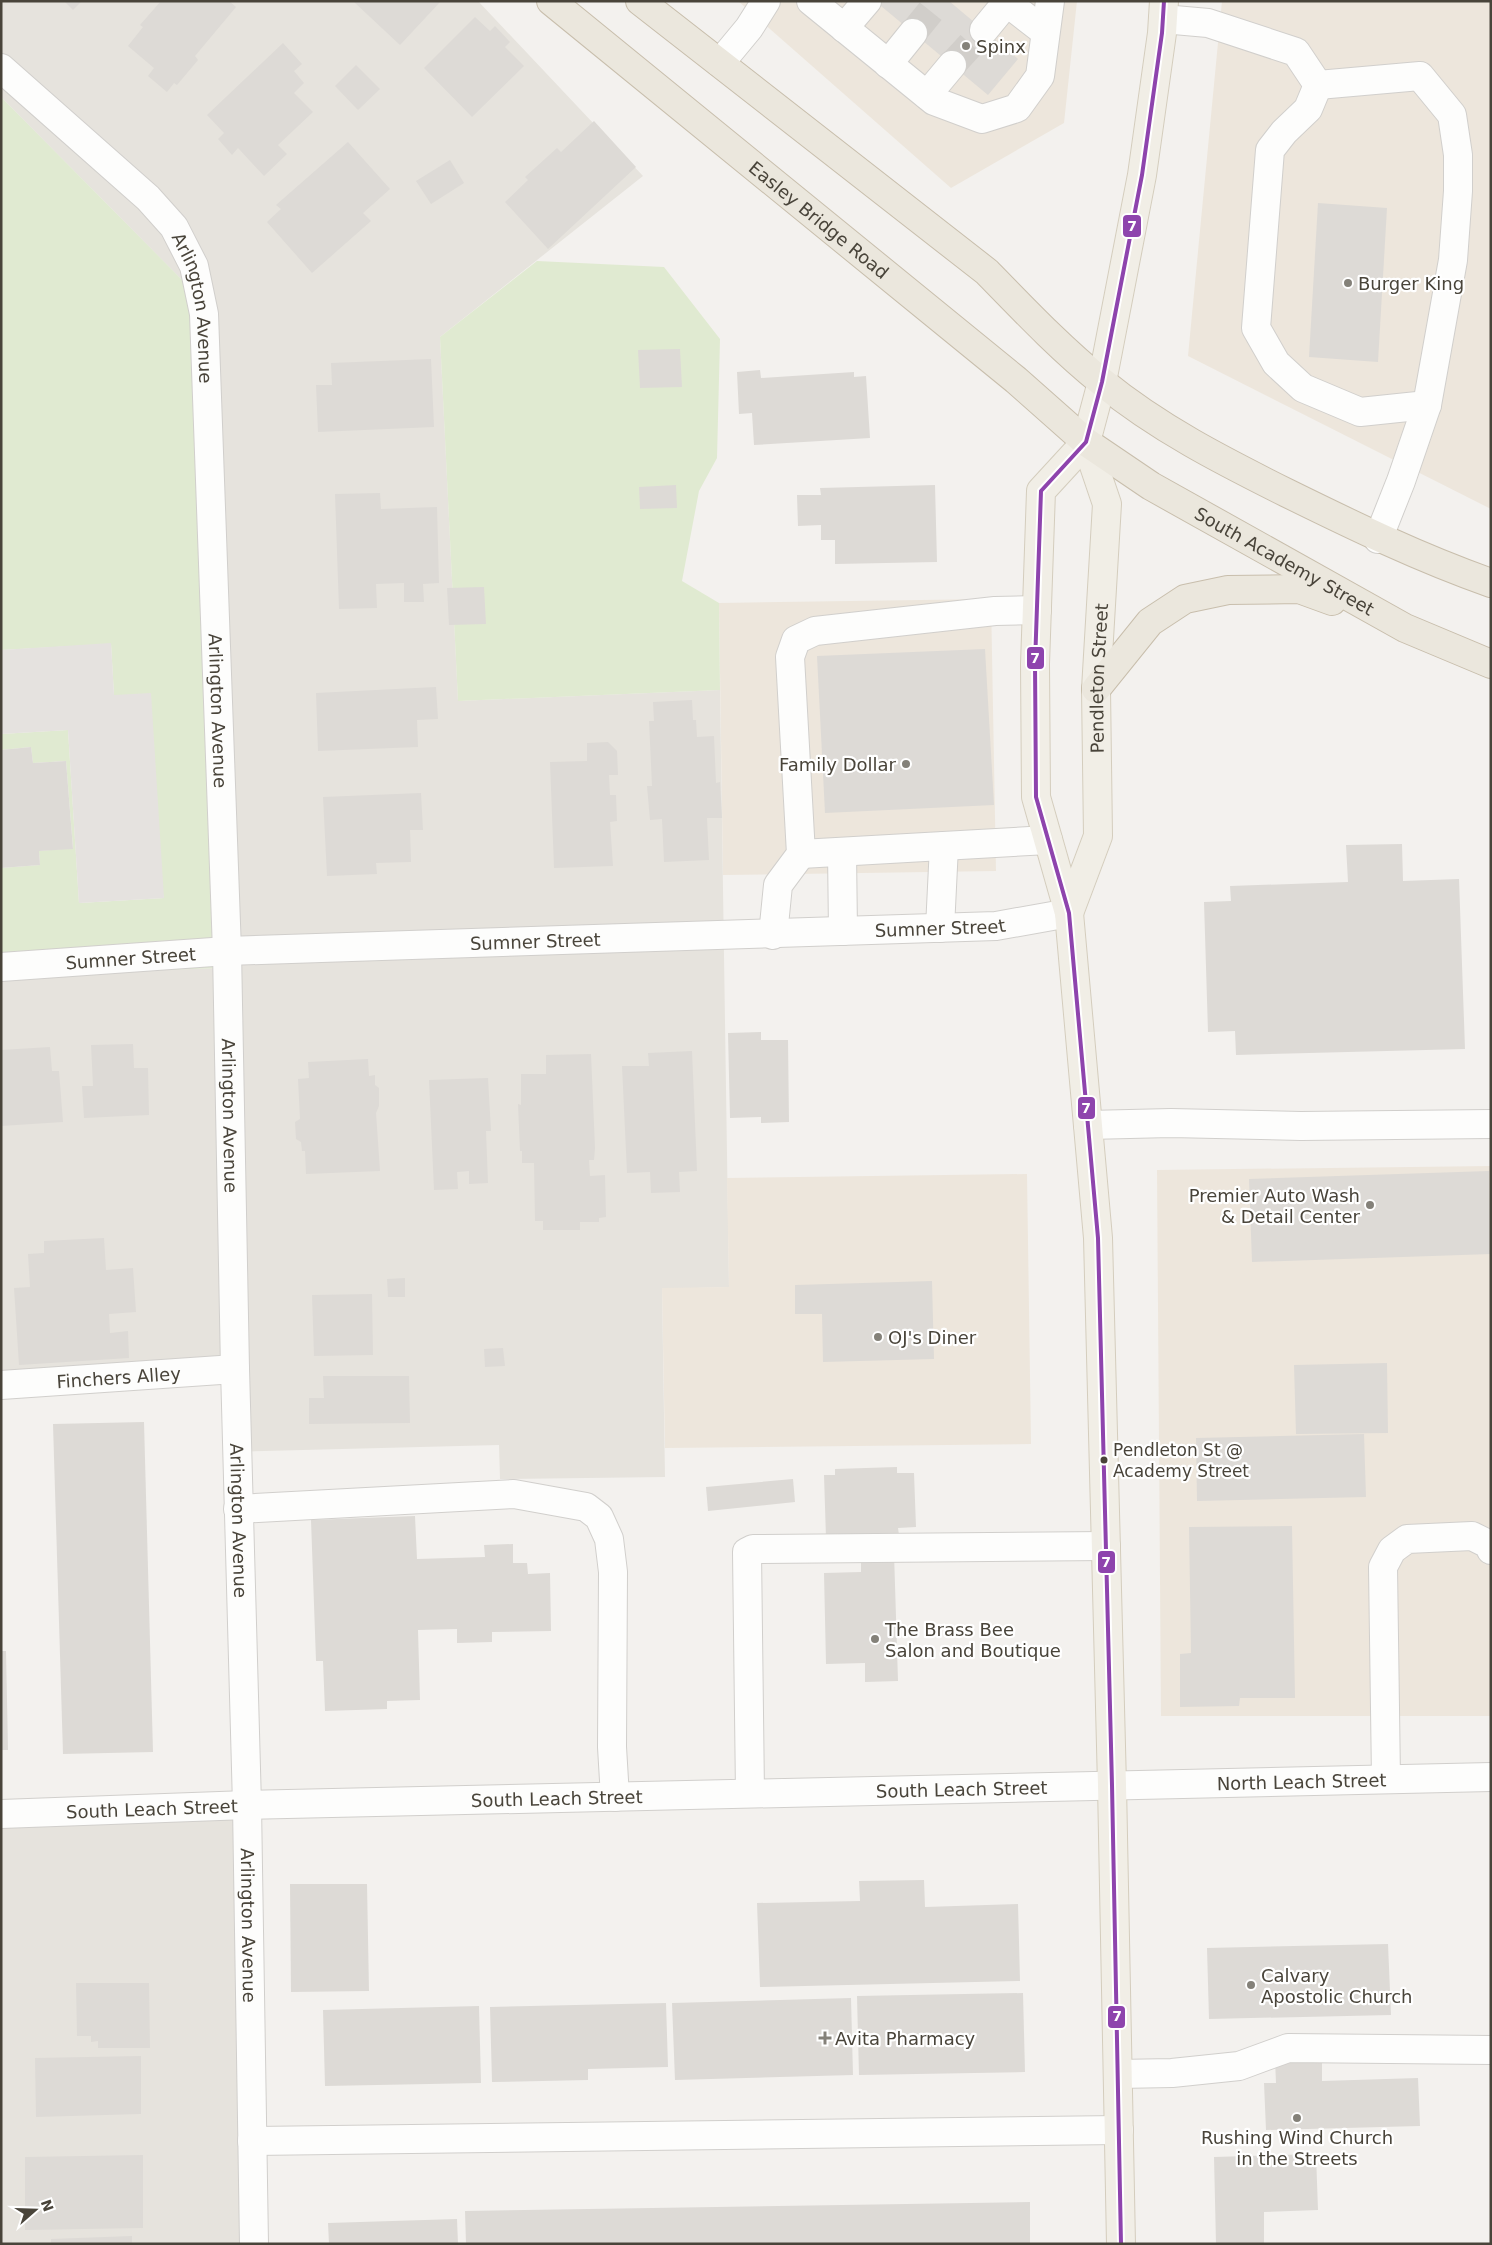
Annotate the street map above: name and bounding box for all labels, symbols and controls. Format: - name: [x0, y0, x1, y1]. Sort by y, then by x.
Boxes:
- place label: Spinx: [976, 36, 1026, 57]
- marker: Spinx: [960, 40, 972, 52]
- street label: Easley Bridge Road: [745, 157, 893, 283]
- line badge: 7: [1122, 214, 1142, 238]
- text: 7: [1127, 218, 1137, 234]
- street label: Arlington Avenue: [168, 229, 217, 384]
- place label: Burger King: [1358, 273, 1464, 294]
- marker: Burger King: [1342, 277, 1354, 289]
- street label: South Academy Street: [1191, 502, 1378, 619]
- street label: Pendleton Street: [1085, 603, 1112, 754]
- street label: Arlington Avenue: [205, 633, 232, 788]
- line badge: 7: [1026, 646, 1045, 670]
- text: 7: [1030, 650, 1040, 666]
- place label: Family Dollar: [779, 754, 897, 775]
- marker: Family Dollar: [900, 758, 912, 770]
- street label: Sumner Street: [874, 914, 1007, 940]
- street label: Sumner Street: [470, 928, 601, 954]
- street label: Sumner Street: [65, 943, 197, 973]
- street label: Arlington Avenue: [218, 1038, 242, 1193]
- line badge: 7: [1077, 1096, 1096, 1120]
- text: 7: [1081, 1100, 1091, 1116]
- place label: Premier Auto Wash & Detail Center: [1189, 1185, 1361, 1227]
- marker: Premier Auto Wash & Detail Center: [1364, 1199, 1376, 1211]
- place label: OJ's Diner: [888, 1327, 977, 1348]
- marker: OJ's Diner: [872, 1331, 884, 1343]
- street label: Finchers Alley: [56, 1362, 182, 1392]
- place label: Pendleton St @ Academy Street: [1113, 1440, 1249, 1481]
- street label: Arlington Avenue: [227, 1443, 252, 1598]
- marker: Pendleton St @ Academy Street: [1099, 1455, 1109, 1465]
- line badge: 7: [1097, 1550, 1116, 1574]
- text: 7: [1101, 1554, 1111, 1570]
- place label: The Brass Bee Salon and Boutique: [884, 1619, 1061, 1661]
- marker: The Brass Bee Salon and Boutique: [869, 1633, 881, 1645]
- street label: North Leach Street: [1216, 1769, 1387, 1794]
- street label: South Leach Street: [876, 1776, 1048, 1801]
- street label: South Leach Street: [471, 1786, 643, 1810]
- street label: South Leach Street: [66, 1795, 238, 1822]
- street label: Arlington Avenue: [237, 1848, 261, 2003]
- place label: Calvary Apostolic Church: [1261, 1965, 1413, 2007]
- marker: Calvary Apostolic Church: [1245, 1979, 1257, 1991]
- line badge: 7: [1107, 2005, 1126, 2029]
- text: 7: [1112, 2008, 1122, 2024]
- place label: Avita Pharmacy: [835, 2028, 976, 2049]
- marker: Avita Pharmacy: [819, 2032, 831, 2044]
- marker: Rushing Wind Church in the Streets: [1291, 2112, 1303, 2124]
- place label: Rushing Wind Church in the Streets: [1201, 2127, 1393, 2169]
- north arrow: [10, 2185, 60, 2235]
- text: N: [38, 2197, 57, 2214]

